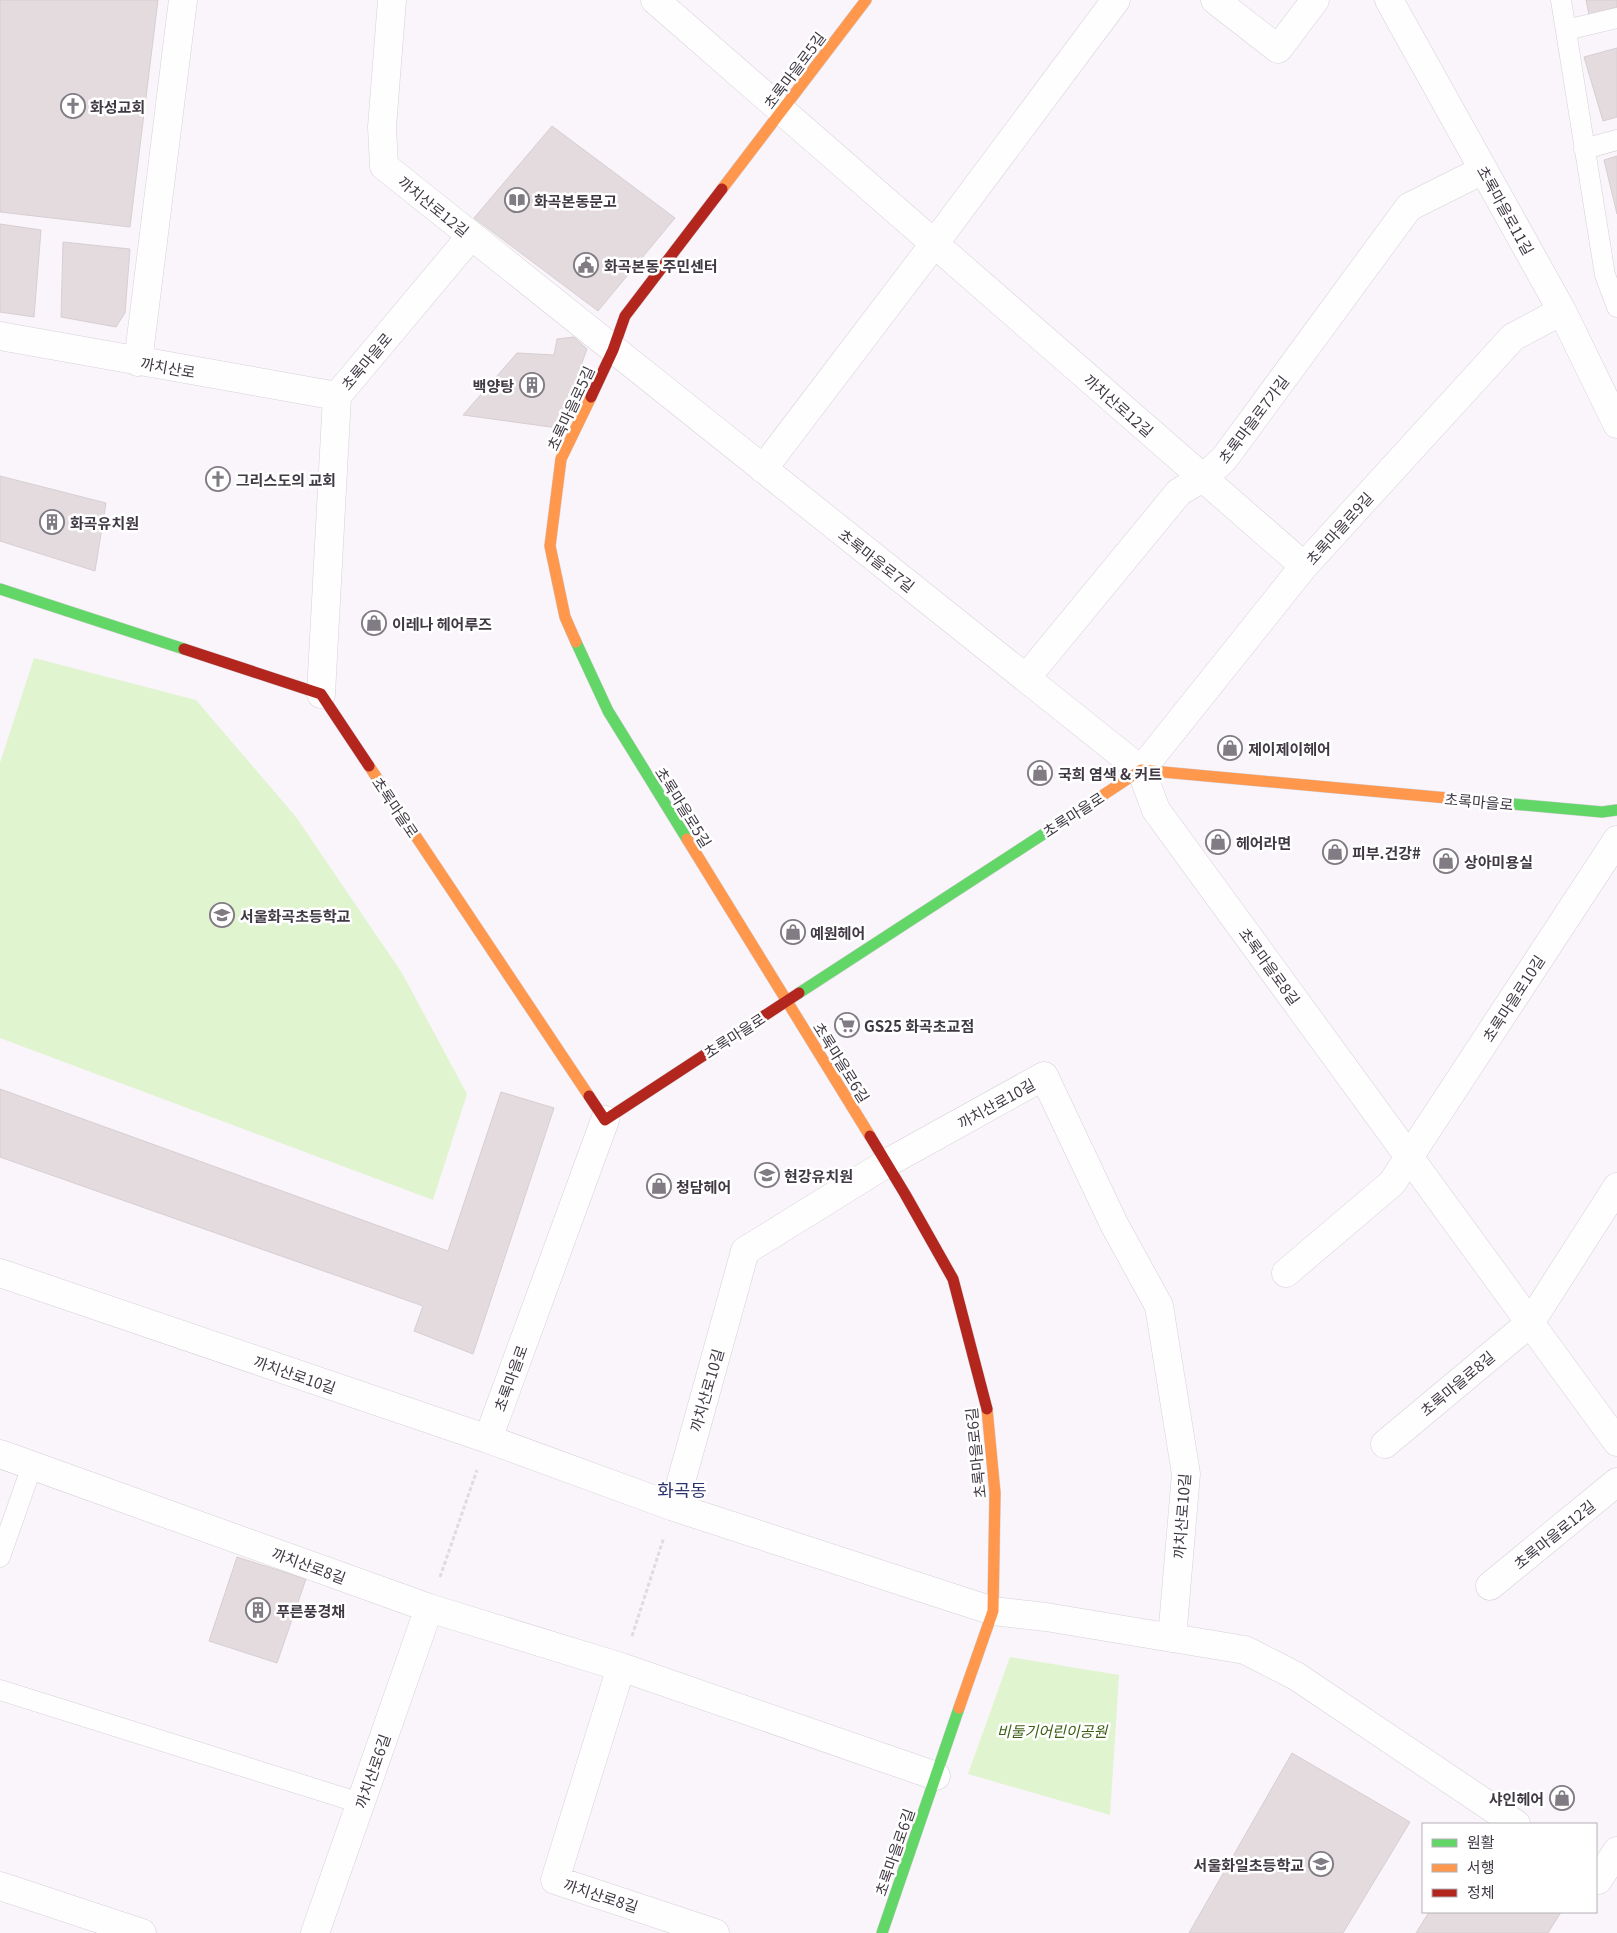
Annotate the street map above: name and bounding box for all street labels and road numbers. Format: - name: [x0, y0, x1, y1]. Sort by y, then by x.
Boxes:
- street label: 초록마을로5길: [758, 27, 830, 113]
- street label: 초록마을로11길: [1473, 161, 1539, 259]
- street label: 까치산로12길: [394, 171, 474, 241]
- street label: 초록마을로: [336, 328, 396, 394]
- street label: 까치산로: [139, 352, 197, 382]
- street label: 초록마을로5길: [541, 362, 599, 454]
- street label: 까치산로12길: [1080, 369, 1158, 441]
- street label: 초록마을로7가길: [1213, 371, 1293, 467]
- street label: 초록마을로9길: [1301, 487, 1377, 569]
- street label: 초록마을로7길: [835, 524, 919, 596]
- street label: 초록마을로5길: [651, 763, 717, 851]
- street label: 초록마을로: [368, 773, 424, 841]
- street label: 초록마을로: [1038, 786, 1108, 842]
- street label: 초록마을로: [1444, 788, 1514, 814]
- street label: 초록마을로8길: [1235, 923, 1305, 1009]
- street label: 초록마을로10길: [1477, 951, 1549, 1045]
- street label: 초록마을로: [699, 1007, 769, 1063]
- street label: 초록마을로6길: [809, 1018, 875, 1106]
- street label: 까치산로10길: [953, 1073, 1039, 1133]
- street label: 초록마을로: [488, 1342, 532, 1414]
- street label: 까치산로10길: [684, 1346, 728, 1434]
- street label: 초록마을로8길: [1415, 1346, 1499, 1420]
- street label: 까치산로10길: [251, 1350, 339, 1398]
- street label: 초록마을로6길: [960, 1407, 990, 1499]
- street label: 까치산로10길: [1168, 1473, 1194, 1559]
- street label: 초록마을로12길: [1509, 1495, 1599, 1573]
- street label: 까치산로8길: [269, 1542, 349, 1588]
- street label: 까치산로6길: [349, 1731, 395, 1811]
- street label: 초록마을로6길: [869, 1805, 919, 1899]
- street label: 까치산로8길: [561, 1873, 641, 1917]

